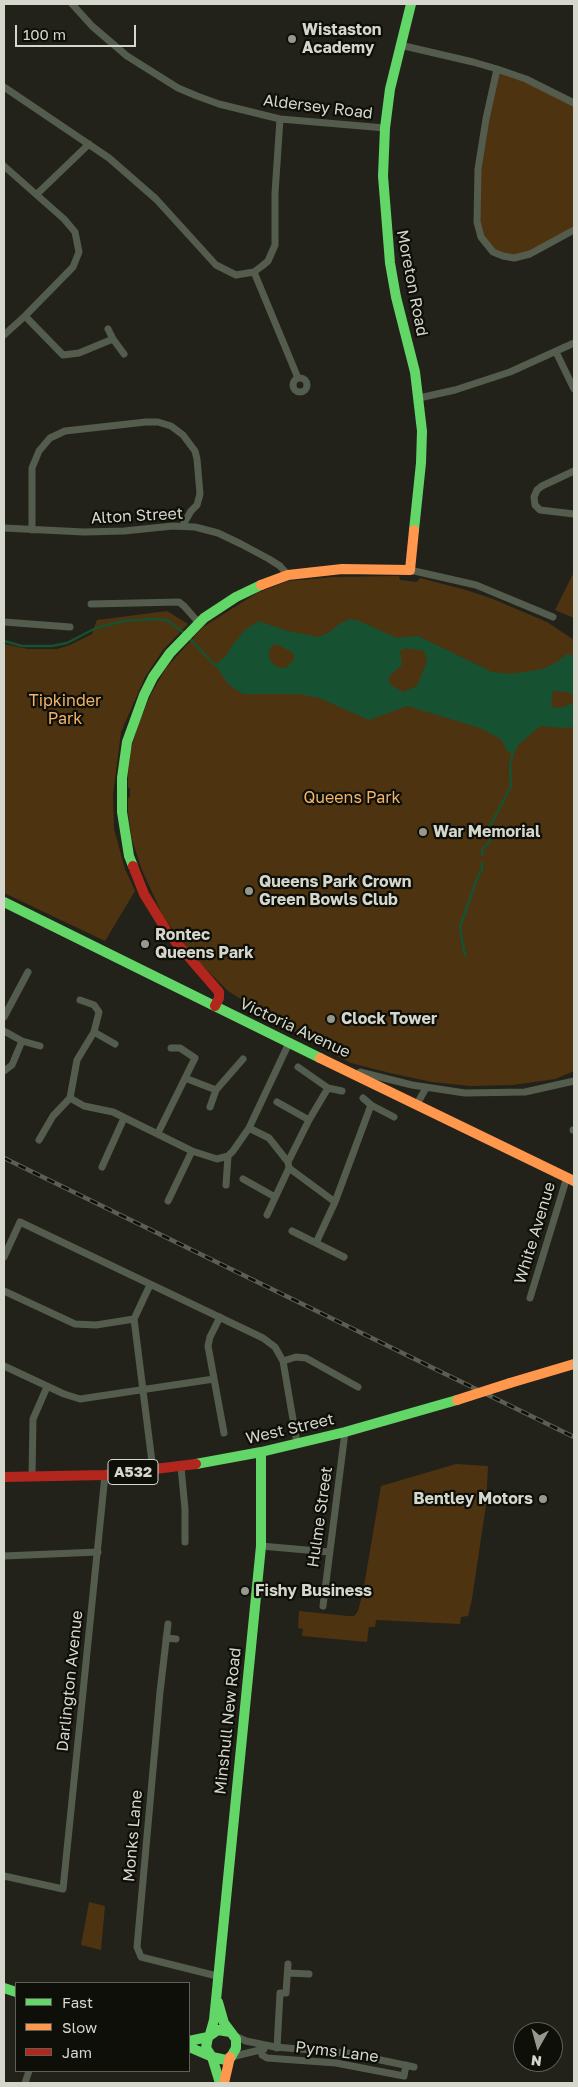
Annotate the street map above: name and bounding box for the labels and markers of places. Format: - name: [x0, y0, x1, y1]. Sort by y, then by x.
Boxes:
- place label: Wistaston Academy: [302, 20, 382, 58]
- marker: Wistaston Academy: [286, 33, 298, 45]
- place label: War Memorial: [433, 822, 540, 842]
- marker: War Memorial: [417, 826, 429, 838]
- place label: Queens Park Crown Green Bowls Club: [259, 872, 411, 910]
- marker: Queens Park Crown Green Bowls Club: [243, 885, 255, 897]
- place label: Rontec Queens Park: [155, 925, 254, 963]
- marker: Rontec Queens Park: [139, 938, 151, 950]
- place label: Clock Tower: [341, 1009, 437, 1029]
- marker: Clock Tower: [325, 1013, 337, 1025]
- place label: Bentley Motors: [413, 1489, 533, 1509]
- marker: Bentley Motors: [537, 1493, 549, 1505]
- place label: Fishy Business: [255, 1581, 372, 1601]
- marker: Fishy Business: [239, 1585, 251, 1597]

